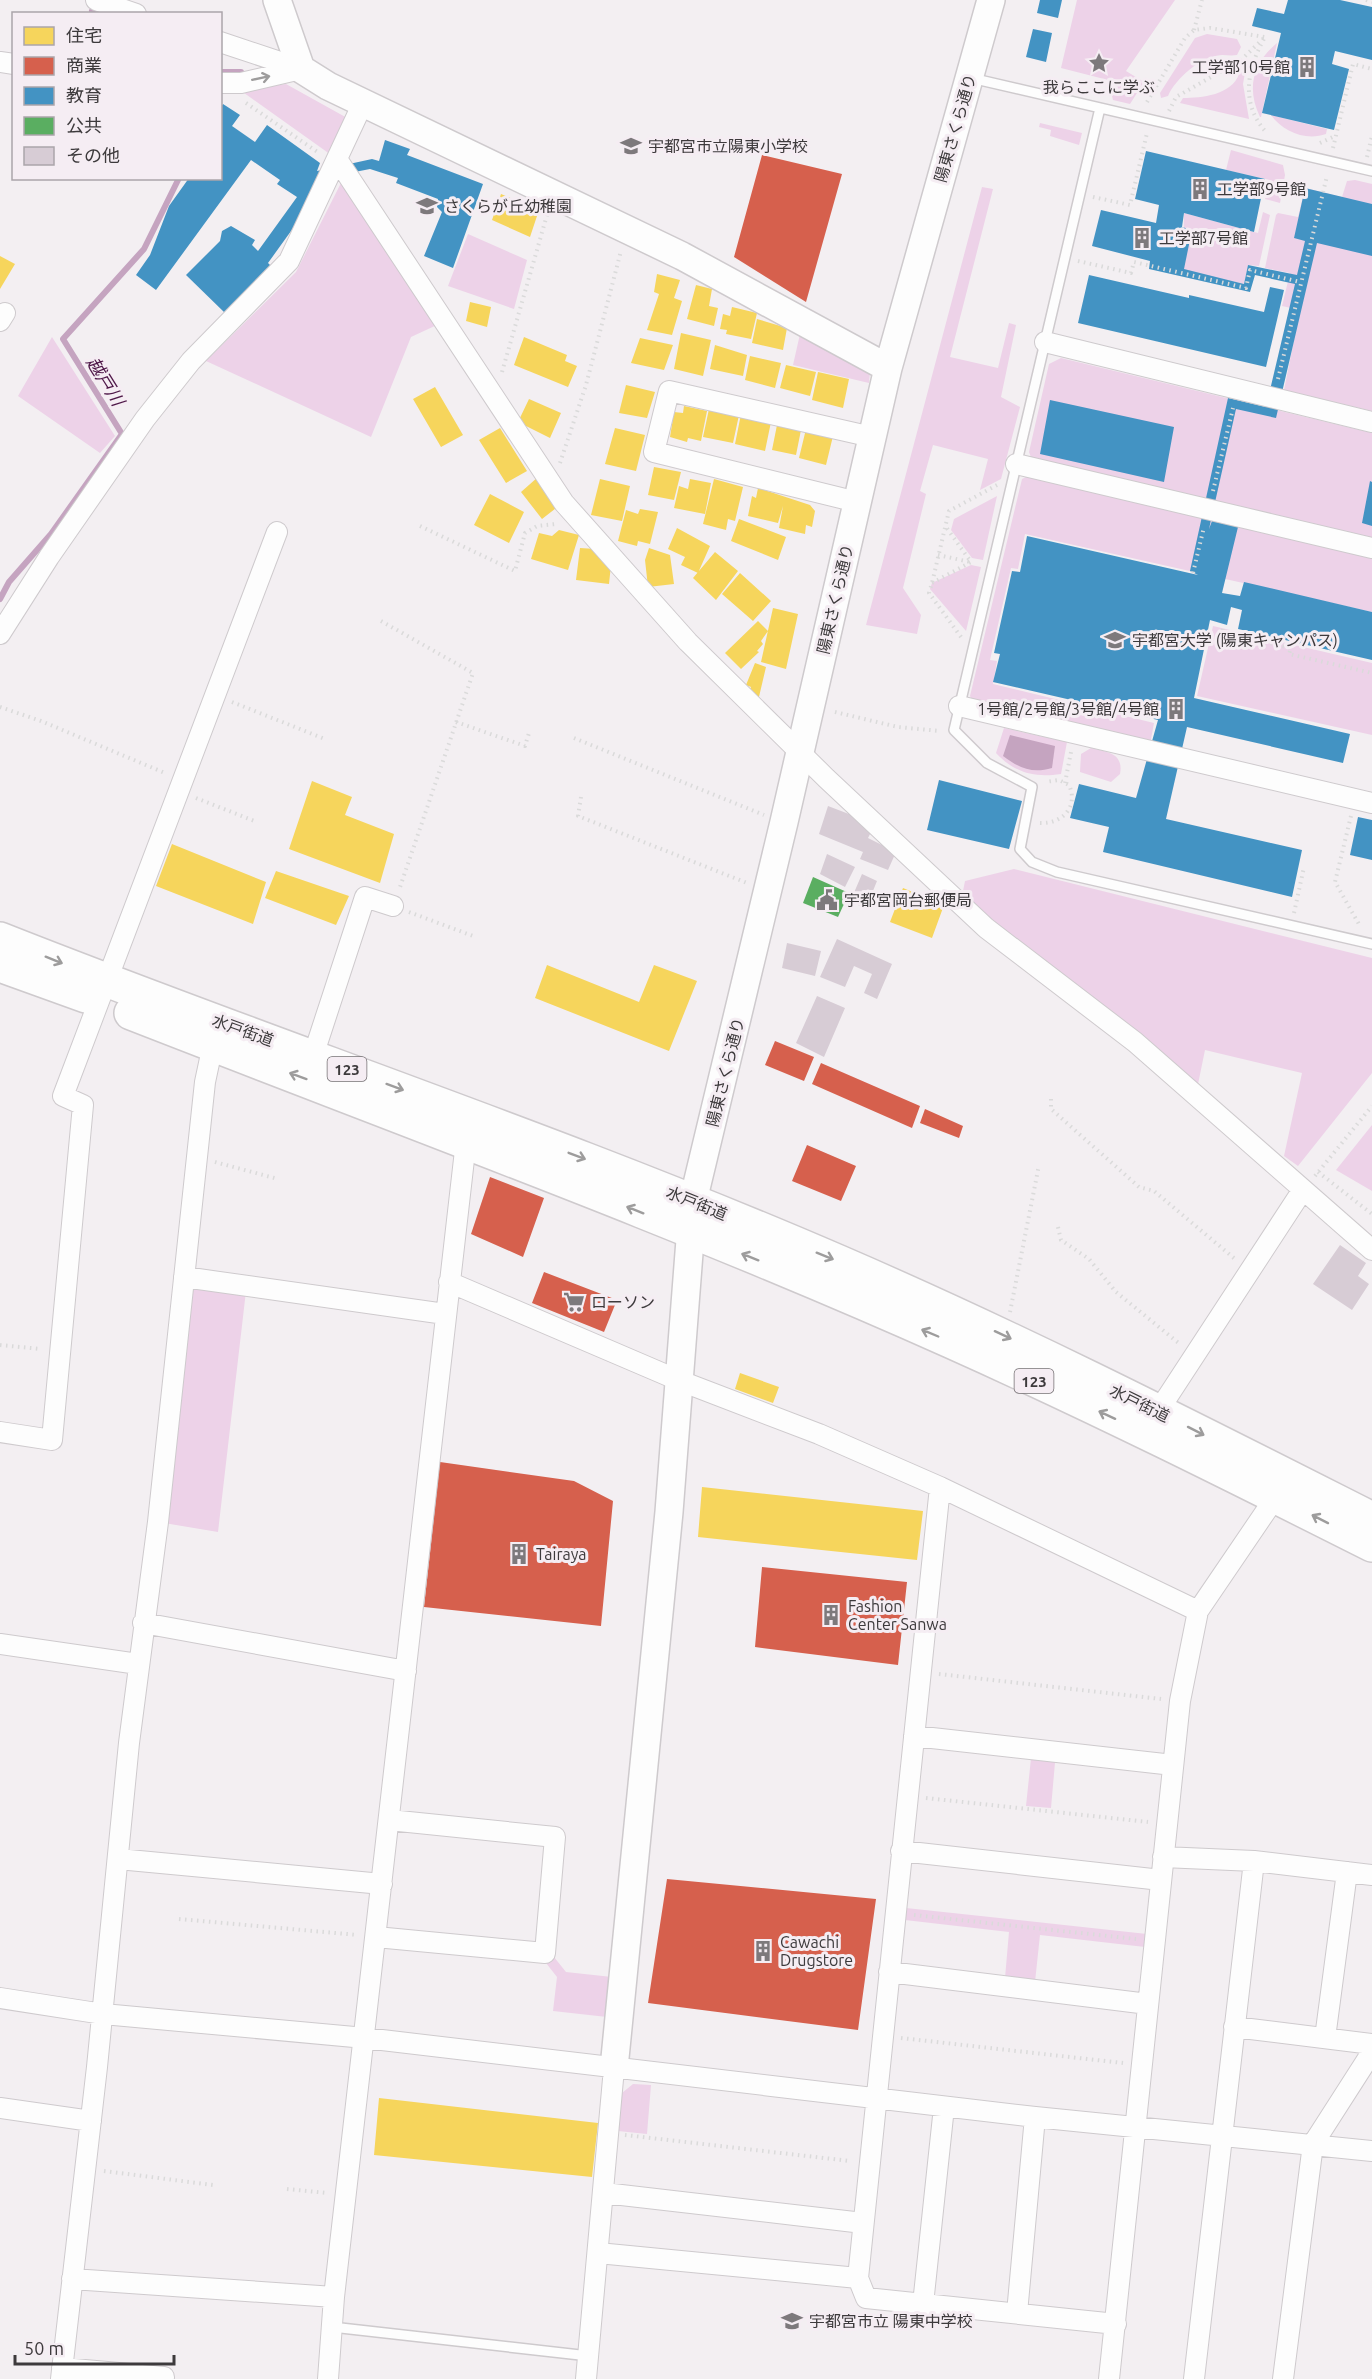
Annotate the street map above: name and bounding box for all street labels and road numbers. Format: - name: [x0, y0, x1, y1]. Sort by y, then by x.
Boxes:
- street label: 陽東さくら通り: [931, 72, 979, 184]
- street label: 陽東さくら通り: [814, 542, 856, 656]
- street label: 水戸街道: [210, 1011, 276, 1049]
- street label: 陽東さくら通り: [703, 1015, 747, 1129]
- road number: 123: [328, 1057, 366, 1081]
- street label: 水戸街道: [664, 1183, 730, 1223]
- road number: 123: [1014, 1369, 1054, 1393]
- street label: 水戸街道: [1107, 1381, 1173, 1425]

